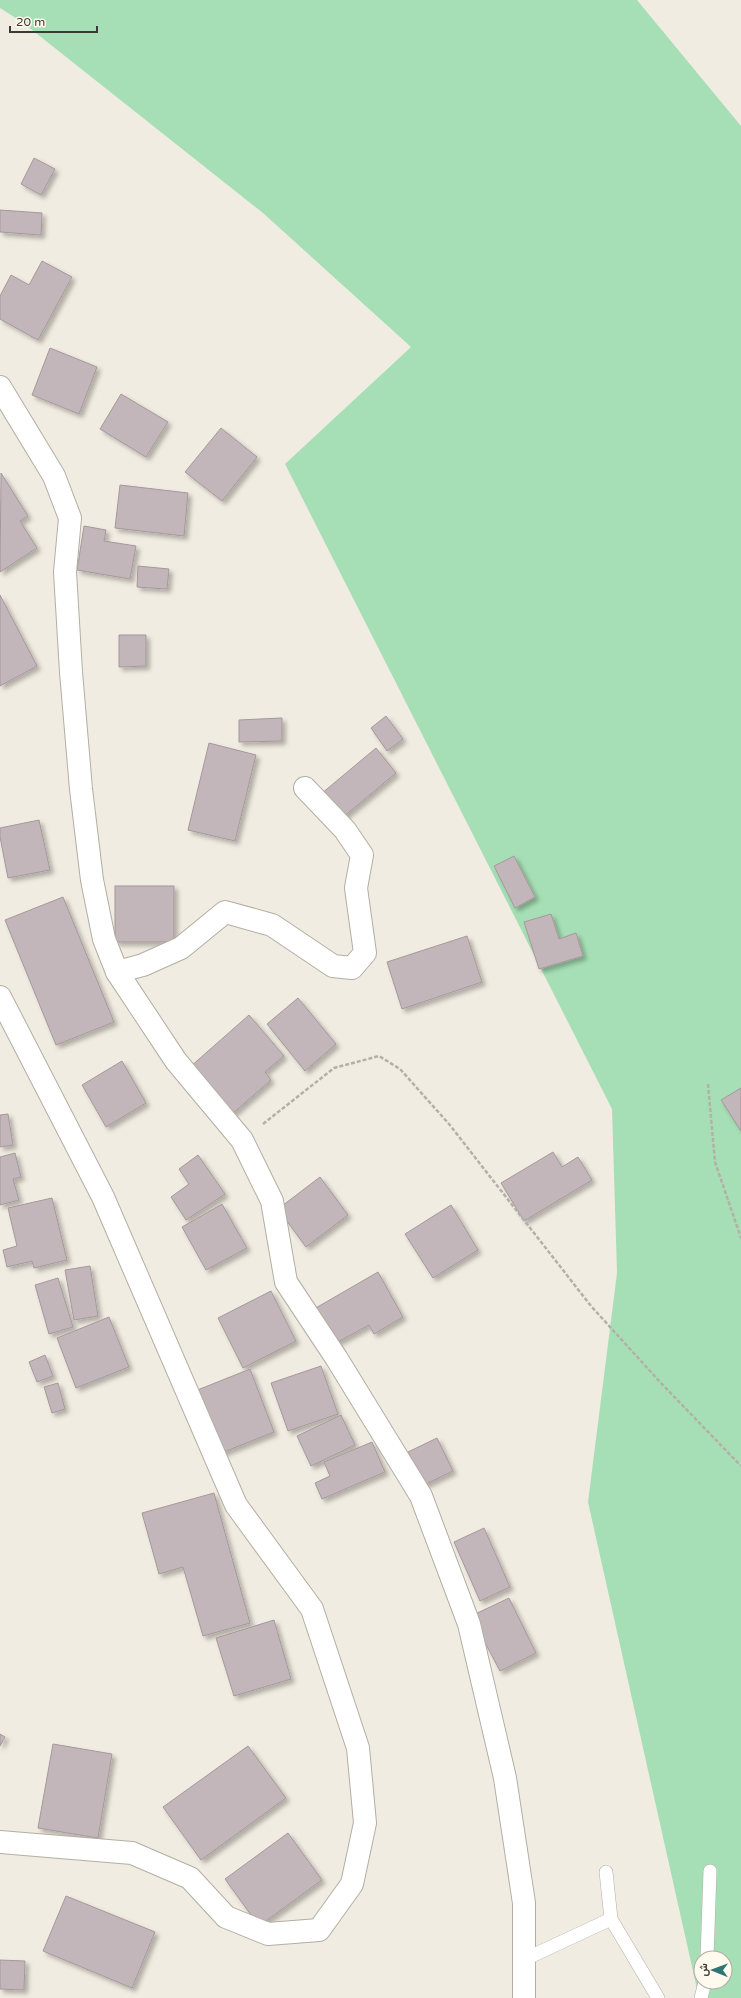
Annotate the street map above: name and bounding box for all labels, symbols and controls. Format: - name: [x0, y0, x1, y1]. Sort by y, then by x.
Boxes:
- scale bar: [10, 8, 97, 34]
- text: 20 m: [16, 15, 45, 29]
- north arrow: [693, 1950, 733, 1990]
- text: ش: [697, 1963, 710, 1977]

